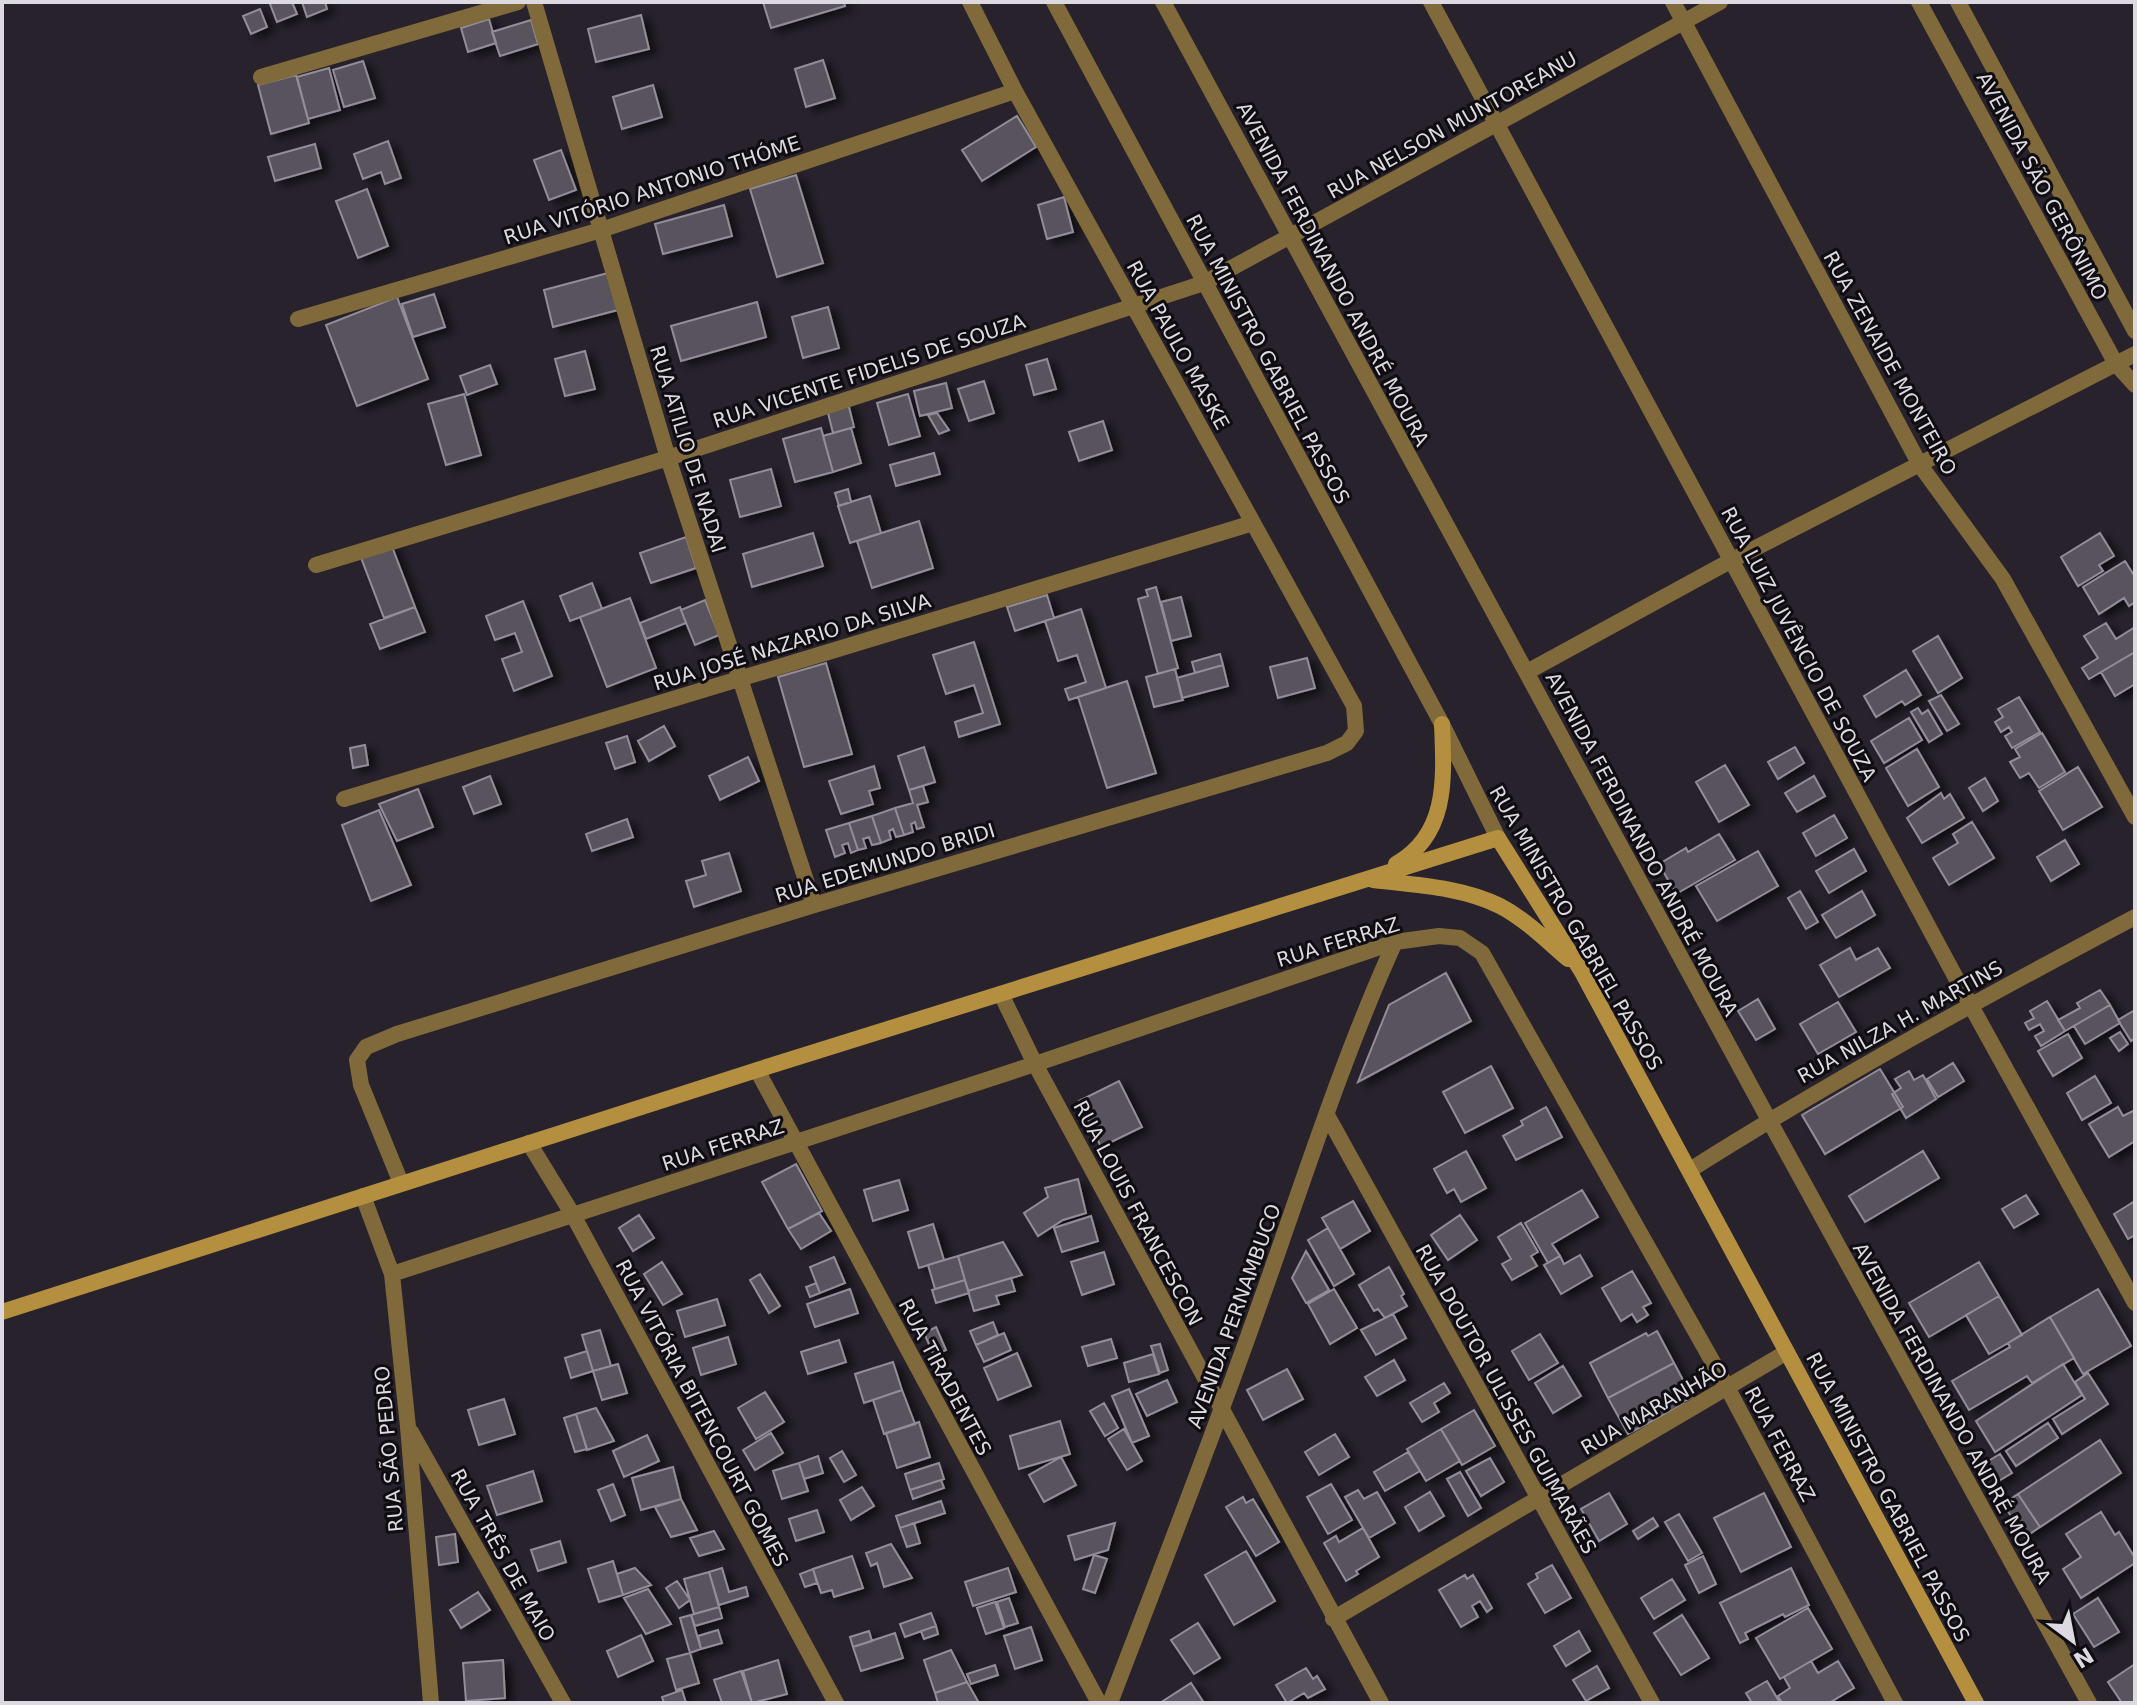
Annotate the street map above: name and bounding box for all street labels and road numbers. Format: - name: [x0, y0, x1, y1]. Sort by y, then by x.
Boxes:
- street label: RUA NELSON MUNTOREANU: [1323, 46, 1581, 204]
- street label: AVENIDA SÃO GERÔNIMO: [1972, 68, 2112, 304]
- street label: AVENIDA FERDINANDO ANDRÉ MOURA: [1232, 98, 1434, 451]
- street label: RUA VITÓRIO ANTONIO THÓME: [501, 131, 803, 249]
- street label: RUA MINISTRO GABRIEL PASSOS: [1181, 210, 1355, 508]
- street label: RUA ZENAIDE MONTEIRO: [1818, 247, 1962, 479]
- street label: RUA PAULO MASKE: [1122, 256, 1234, 434]
- street label: RUA VICENTE FIDELIS DE SOUZA: [710, 309, 1028, 433]
- street label: RUA ATILIO DE NADAI: [645, 342, 731, 556]
- street label: RUA LUIZ JUVÊNCIO DE SOUZA: [1716, 503, 1882, 786]
- street label: RUA JOSÉ NAZARIO DA SILVA: [651, 588, 934, 696]
- street label: AVENIDA FERDINANDO ANDRÉ MOURA: [1541, 668, 1743, 1021]
- street label: RUA MINISTRO GABRIEL PASSOS: [1484, 781, 1668, 1075]
- street label: RUA EDEMUNDO BRIDI: [772, 818, 998, 908]
- street label: RUA FERRAZ: [1274, 912, 1402, 972]
- street label: RUA NILZA H. MARTINS: [1793, 956, 2007, 1088]
- street label: RUA LOUIS FRANCESCON: [1068, 1096, 1208, 1330]
- street label: RUA FERRAZ: [659, 1114, 787, 1176]
- street label: AVENIDA PERNAMBUCO: [1182, 1200, 1286, 1432]
- street label: AVENIDA FERDINANDO ANDRÉ MOURA: [1848, 1238, 2056, 1588]
- street label: RUA DOUTOR ULISSES GUIMARÃES: [1411, 1240, 1601, 1558]
- street label: RUA VITÓRIA BITENCOURT GOMES: [611, 1255, 793, 1571]
- street label: RUA TIRADENTES: [894, 1295, 996, 1459]
- street label: RUA MINISTRO GABRIEL PASSOS: [1801, 1348, 1975, 1646]
- street label: RUA MARANHÃO: [1576, 1356, 1732, 1460]
- street label: RUA SÃO PEDRO: [370, 1365, 408, 1533]
- street label: RUA FERRAZ: [1740, 1382, 1820, 1506]
- street label: RUA TRÊS DE MAIO: [446, 1465, 560, 1645]

